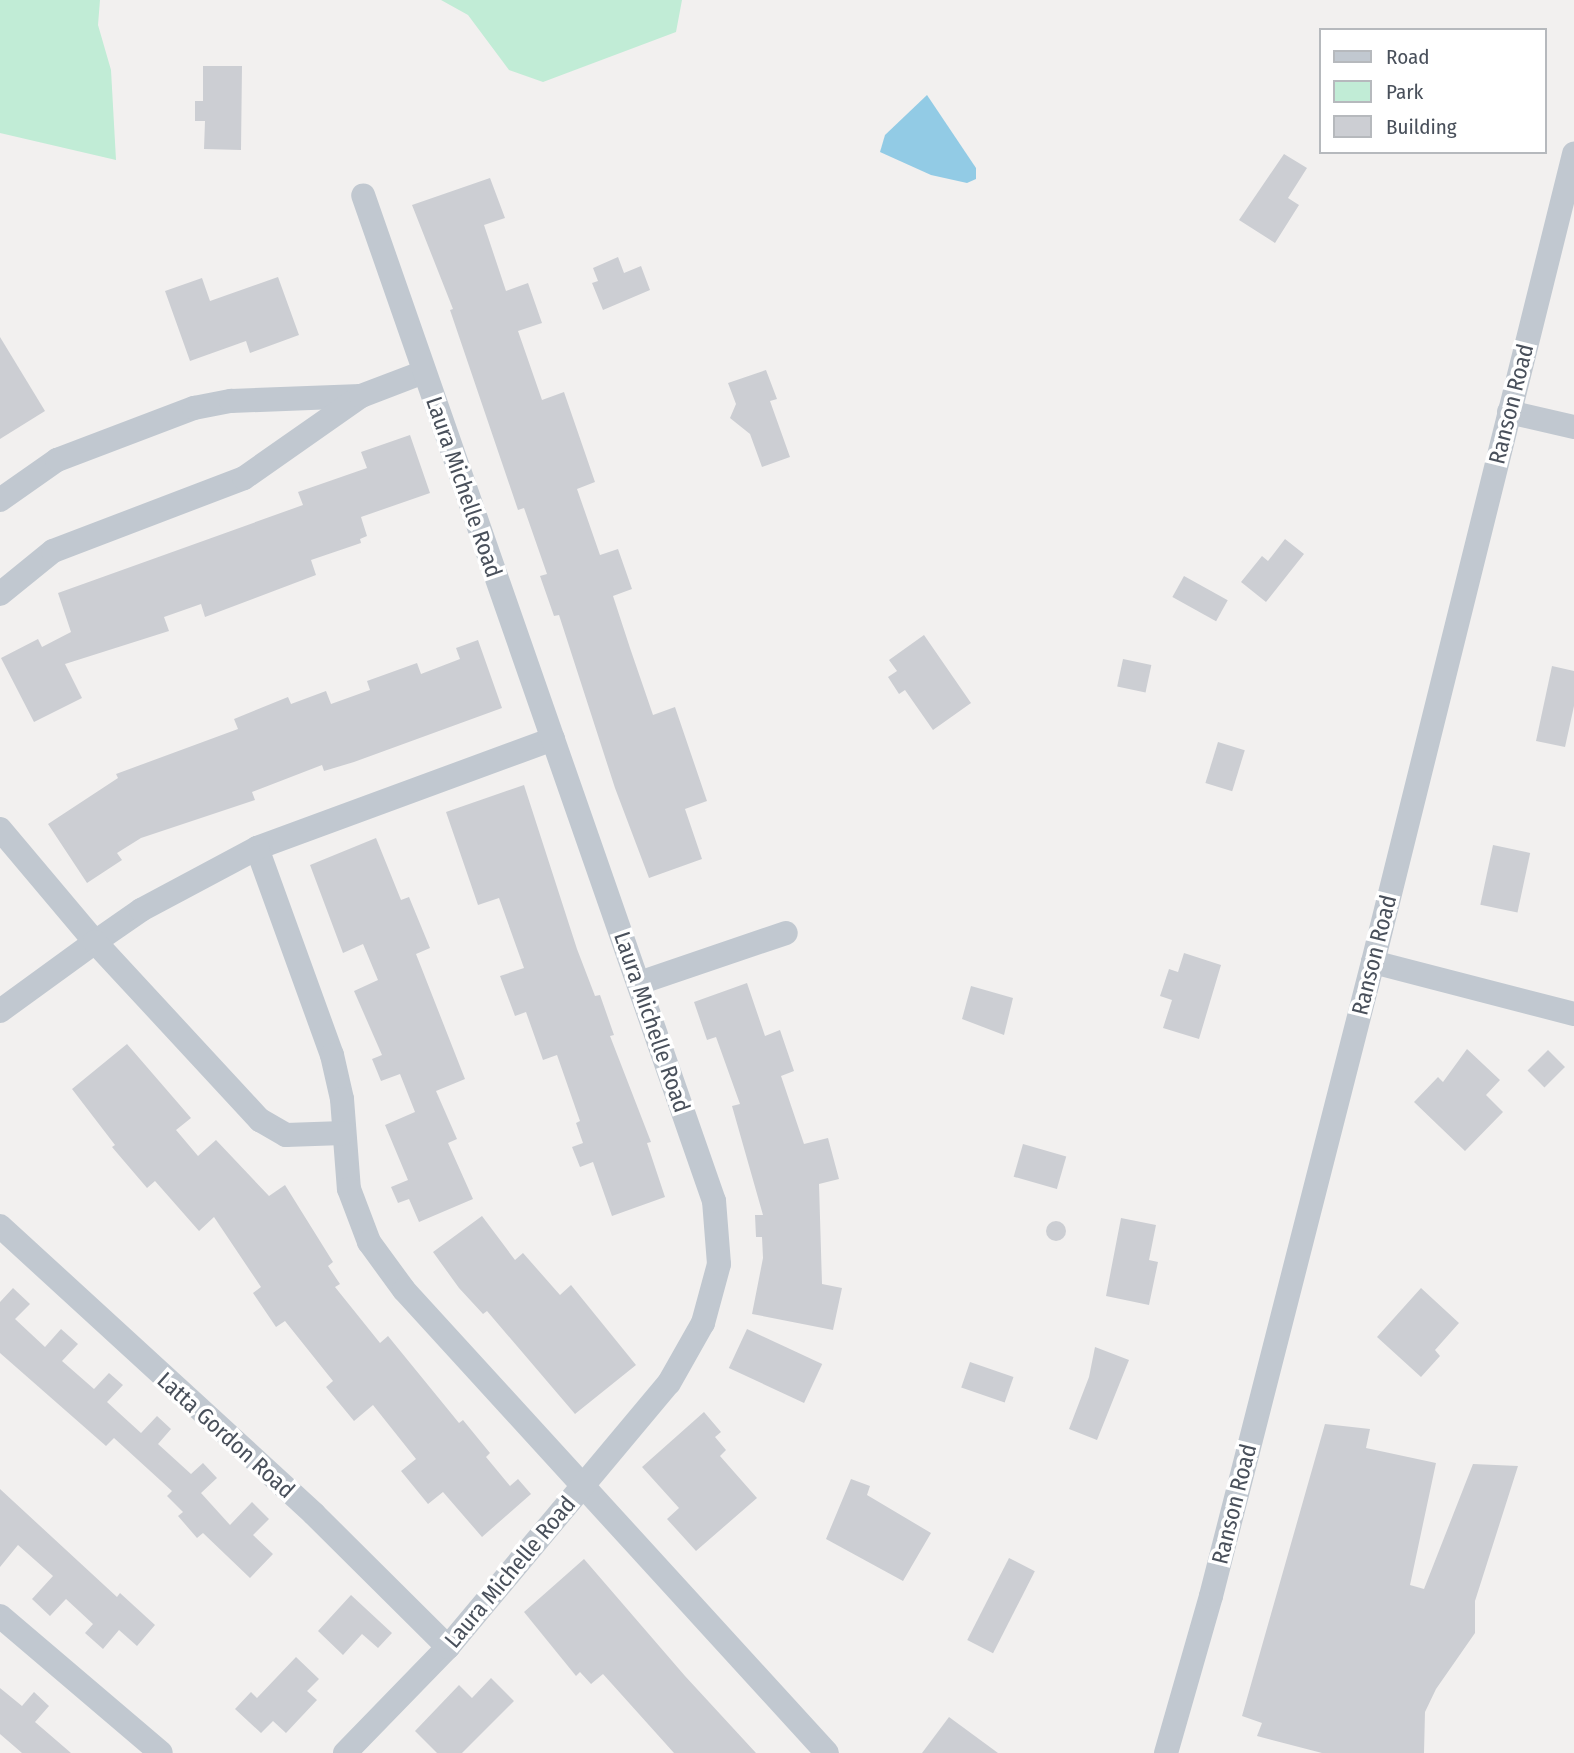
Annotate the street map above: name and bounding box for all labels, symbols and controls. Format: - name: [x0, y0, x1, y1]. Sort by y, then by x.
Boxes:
- legend: [1318, 28, 1546, 154]
- text: Road: [1386, 44, 1430, 70]
- text: Park: [1386, 79, 1423, 105]
- text: Building: [1386, 114, 1457, 140]
- street label: Ranson Road: [1483, 341, 1539, 467]
- street label: Laura Michelle Road: [420, 393, 508, 581]
- street label: Ranson Road: [1346, 892, 1402, 1018]
- street label: Laura Michelle Road: [608, 928, 696, 1116]
- street label: Latta Gordon Road: [152, 1366, 300, 1504]
- street label: Ranson Road: [1206, 1441, 1262, 1567]
- street label: Laura Michelle Road: [439, 1491, 581, 1653]

